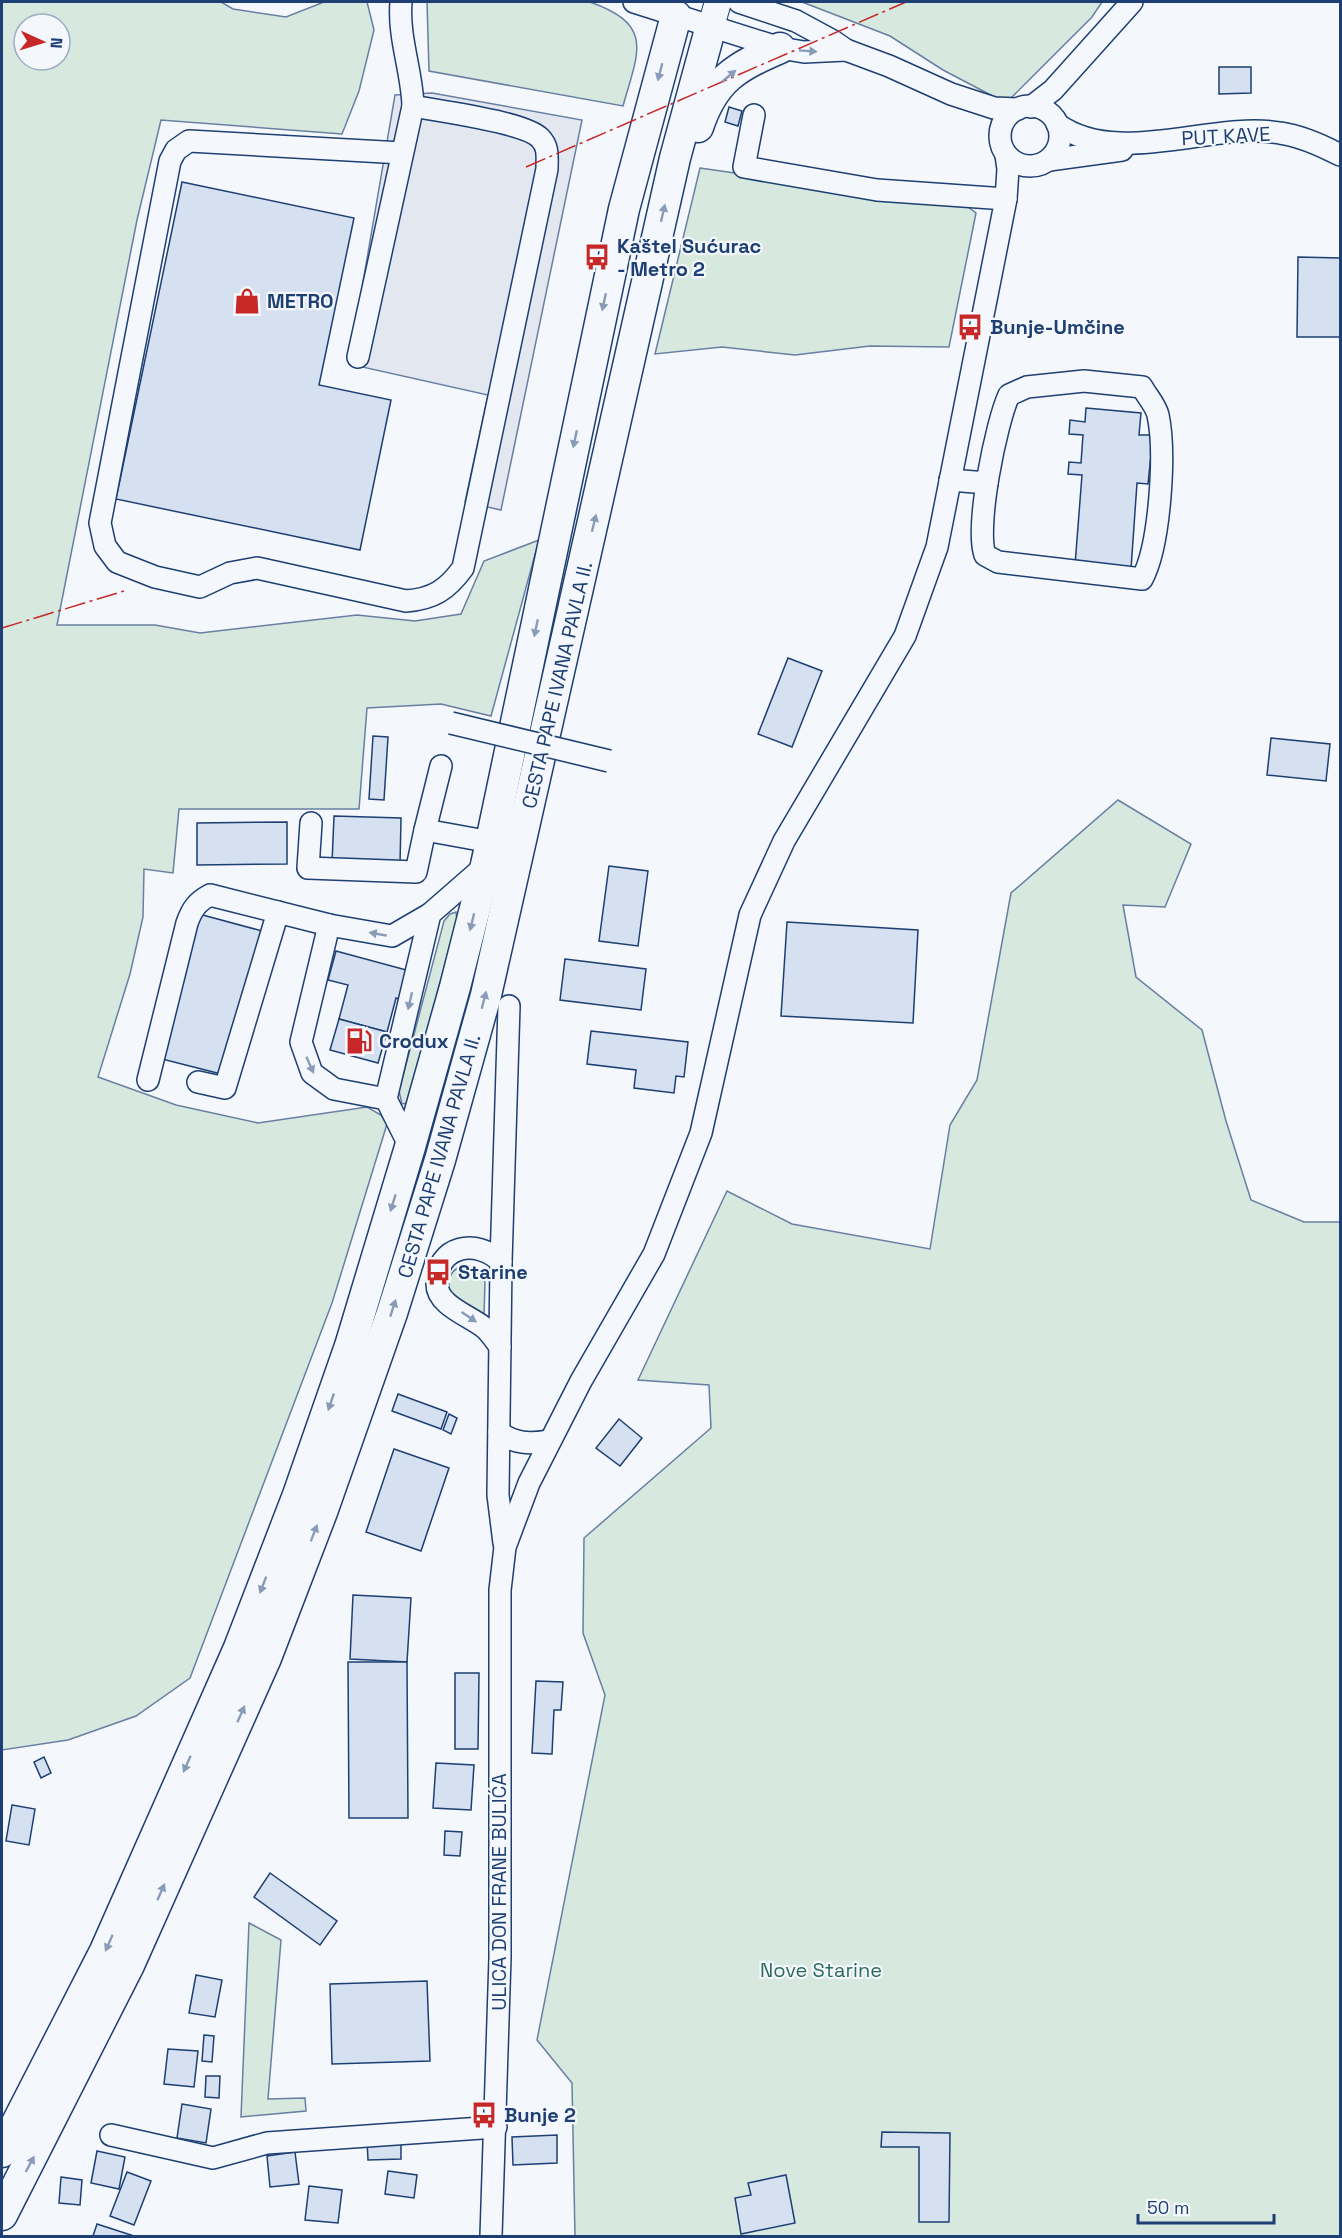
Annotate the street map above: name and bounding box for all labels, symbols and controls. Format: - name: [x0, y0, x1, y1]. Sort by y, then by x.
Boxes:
- north arrow: [12, 12, 72, 72]
- text: N: [46, 37, 67, 49]
- one-way arrow: [798, 47, 817, 56]
- one-way arrow: [655, 63, 664, 81]
- one-way arrow: [721, 70, 736, 83]
- street label: PUT KAVE: [1181, 121, 1271, 151]
- one-way arrow: [658, 204, 668, 223]
- place label: Kaštel Sućurac - Metro 2: [617, 233, 761, 282]
- bus stop icon: Kaštel Sućurac - Metro 2: [582, 242, 612, 272]
- shop icon: METRO: [232, 286, 262, 316]
- place label: METRO: [267, 288, 334, 314]
- one-way arrow: [599, 293, 608, 312]
- bus stop icon: Bunje-Umčine: [955, 312, 985, 342]
- place label: Bunje-Umčine: [990, 314, 1125, 340]
- one-way arrow: [570, 430, 579, 449]
- one-way arrow: [589, 514, 599, 533]
- street label: CESTA PAPE IVANA PAVLA II.: [516, 559, 598, 811]
- one-way arrow: [531, 619, 540, 638]
- one-way arrow: [466, 913, 476, 931]
- one-way arrow: [368, 929, 387, 938]
- one-way arrow: [480, 991, 489, 1009]
- one-way arrow: [404, 992, 414, 1010]
- fuel station icon: Crodux: [344, 1026, 374, 1056]
- place label: Crodux: [379, 1028, 449, 1054]
- street label: CESTA PAPE IVANA PAVLA II.: [392, 1031, 486, 1281]
- one-way arrow: [305, 1057, 315, 1075]
- one-way arrow: [388, 1194, 397, 1212]
- bus stop icon: Starine: [423, 1257, 453, 1287]
- place label: Starine: [458, 1259, 528, 1285]
- one-way arrow: [389, 1299, 399, 1317]
- one-way arrow: [461, 1312, 478, 1323]
- one-way arrow: [325, 1393, 335, 1411]
- one-way arrow: [309, 1524, 319, 1542]
- one-way arrow: [258, 1576, 268, 1594]
- one-way arrow: [236, 1705, 246, 1723]
- one-way arrow: [182, 1755, 192, 1773]
- street label: ULICA DON FRANE BULIĆA: [486, 1773, 512, 2011]
- one-way arrow: [157, 1884, 166, 1901]
- one-way arrow: [104, 1934, 114, 1952]
- park label: Nove Starine: [760, 1957, 882, 1983]
- bus stop icon: Bunje 2: [469, 2100, 499, 2130]
- place label: Bunje 2: [504, 2102, 576, 2128]
- one-way arrow: [24, 2155, 34, 2173]
- scale bar: [1138, 2187, 1274, 2225]
- text: 50 m: [1147, 2196, 1189, 2219]

